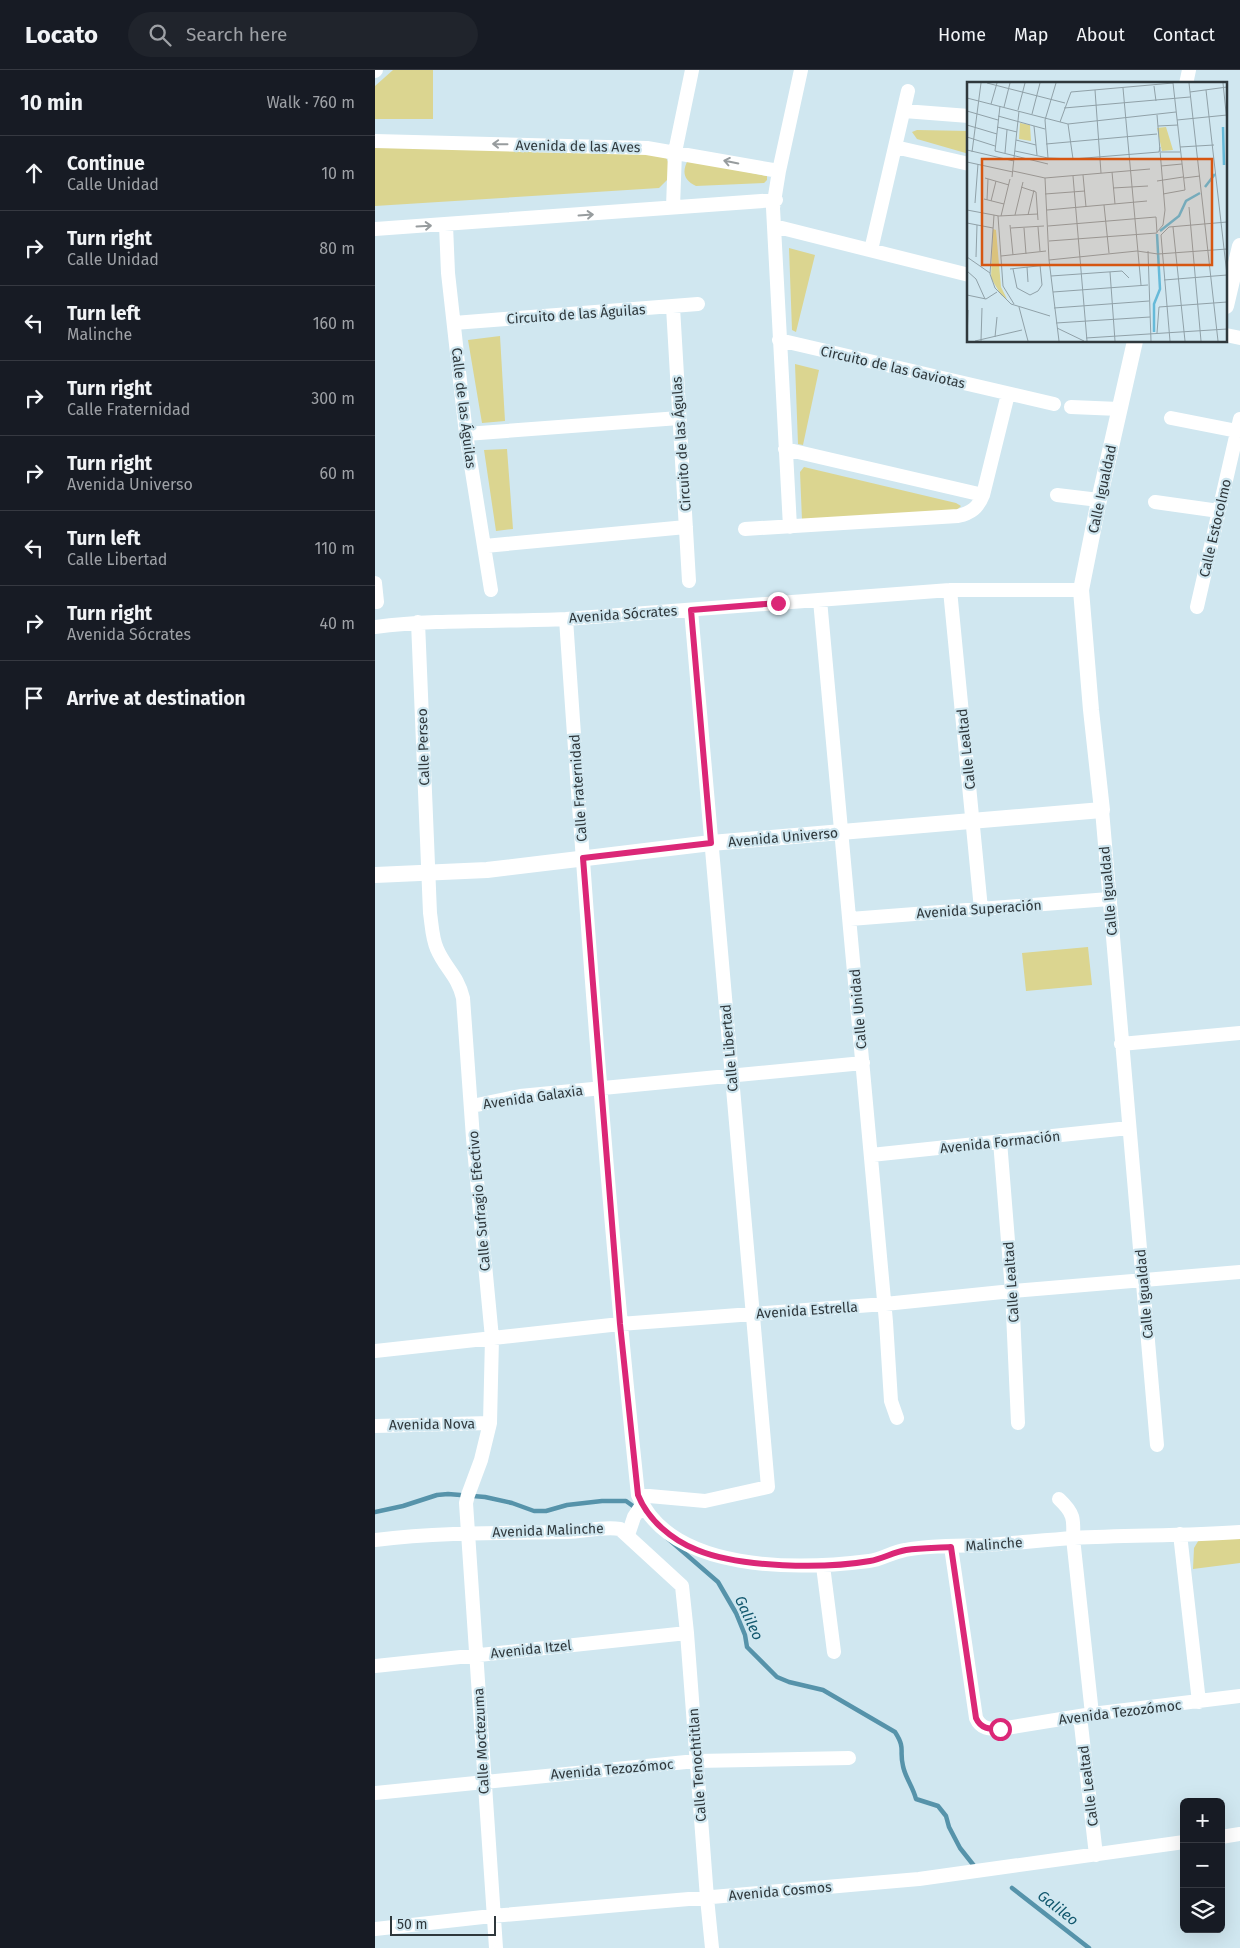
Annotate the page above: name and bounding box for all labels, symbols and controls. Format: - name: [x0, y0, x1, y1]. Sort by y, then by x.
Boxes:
- search box: [128, 12, 478, 57]
- text: Locato: [25, 21, 98, 49]
- icon: search: [146, 21, 174, 49]
- text: Search here: [186, 23, 287, 46]
- text: Home: [938, 24, 986, 46]
- text: Map: [1014, 24, 1048, 46]
- text: About: [1076, 24, 1125, 46]
- text: Contact: [1153, 24, 1215, 46]
- inset map: [967, 82, 1227, 342]
- text: 10 min: [20, 90, 83, 116]
- text: Walk · 760 m: [266, 93, 355, 112]
- street label: Avenida de las Aves: [515, 137, 641, 156]
- one-way arrow: [492, 139, 508, 149]
- text: Continue: [67, 152, 145, 175]
- one-way arrow: [723, 157, 739, 167]
- icon: ahead: [20, 159, 48, 187]
- text: 10 m: [321, 164, 355, 183]
- text: Calle Unidad: [67, 175, 159, 194]
- one-way arrow: [578, 210, 594, 219]
- one-way arrow: [415, 221, 431, 230]
- text: Turn right: [67, 227, 152, 250]
- icon: right: [20, 234, 48, 262]
- text: 80 m: [319, 239, 355, 258]
- text: Calle Unidad: [67, 250, 159, 269]
- street label: Circuito de las Águilas: [506, 300, 646, 328]
- text: Turn left: [67, 302, 141, 325]
- icon: left: [20, 309, 48, 337]
- text: 160 m: [313, 314, 355, 333]
- text: Malinche: [67, 325, 132, 344]
- street label: Circuito de las Gaviotas: [819, 343, 967, 393]
- street label: Calle de las Águilas: [448, 347, 480, 470]
- street label: Circuito de las Águlas: [667, 376, 695, 512]
- text: Turn right: [67, 377, 152, 400]
- icon: right: [20, 384, 48, 412]
- text: 300 m: [311, 389, 355, 408]
- text: Calle Fraternidad: [67, 400, 190, 419]
- street label: Calle Igualdad: [1085, 443, 1120, 535]
- text: Turn right: [67, 452, 152, 475]
- icon: right: [20, 459, 48, 487]
- text: 60 m: [320, 464, 355, 483]
- text: Avenida Universo: [67, 475, 193, 494]
- street label: Calle Estocolmo: [1196, 477, 1235, 579]
- text: Turn left: [67, 527, 141, 550]
- icon: left: [20, 534, 48, 562]
- text: 110 m: [314, 539, 355, 558]
- text: Calle Libertad: [67, 550, 167, 569]
- route end: [767, 592, 790, 615]
- text: Turn right: [67, 602, 152, 625]
- street label: Avenida Sócrates: [568, 602, 678, 627]
- icon: right: [20, 609, 48, 637]
- text: 40 m: [320, 614, 355, 633]
- text: Avenida Sócrates: [67, 625, 191, 644]
- icon: arrive: [20, 684, 48, 712]
- text: Arrive at destination: [67, 687, 246, 710]
- street label: Calle Perseo: [414, 708, 433, 786]
- street label: Calle Lealtad: [954, 708, 979, 790]
- street label: Calle Fraternidad: [566, 734, 591, 842]
- street label: Avenida Universo: [727, 824, 839, 851]
- street label: Calle Igualdad: [1096, 845, 1121, 936]
- street label: Avenida Superación: [916, 897, 1042, 922]
- street label: Calle Unidad: [847, 968, 870, 1050]
- street label: Calle Libertad: [717, 1003, 742, 1092]
- street label: Avenida Galaxia: [482, 1082, 584, 1113]
- street label: Avenida Formación: [939, 1128, 1061, 1157]
- street label: Calle Sufragio Efectivo: [465, 1130, 494, 1272]
- street label: Calle Lealtad: [1000, 1241, 1023, 1323]
- street label: Calle Igualdad: [1132, 1248, 1157, 1339]
- street label: Avenida Estrella: [756, 1298, 858, 1323]
- street label: Avenida Nova: [389, 1415, 475, 1434]
- street label: Avenida Malinche: [492, 1520, 604, 1541]
- street label: Malinche: [965, 1534, 1023, 1555]
- water label: Galileo: [731, 1593, 767, 1643]
- street label: Avenida Itzel: [490, 1637, 572, 1662]
- street label: Calle Moctezuma: [470, 1687, 493, 1795]
- street label: Avenida Tezozómoc: [1058, 1696, 1183, 1728]
- street label: Calle Tenochtitlan: [685, 1708, 710, 1822]
- route start: [989, 1718, 1012, 1741]
- street label: Calle Lealtad: [1075, 1745, 1102, 1827]
- street label: Avenida Tezozómoc: [550, 1756, 675, 1783]
- map controls: [1180, 1798, 1225, 1933]
- button: +: [1180, 1798, 1225, 1843]
- button: −: [1180, 1843, 1225, 1888]
- street label: Avenida Cosmos: [728, 1878, 833, 1904]
- water label: Galileo: [1034, 1886, 1082, 1930]
- button: layers: [1180, 1888, 1225, 1933]
- scale bar: [390, 1913, 496, 1936]
- text: 50 m: [397, 1916, 428, 1933]

